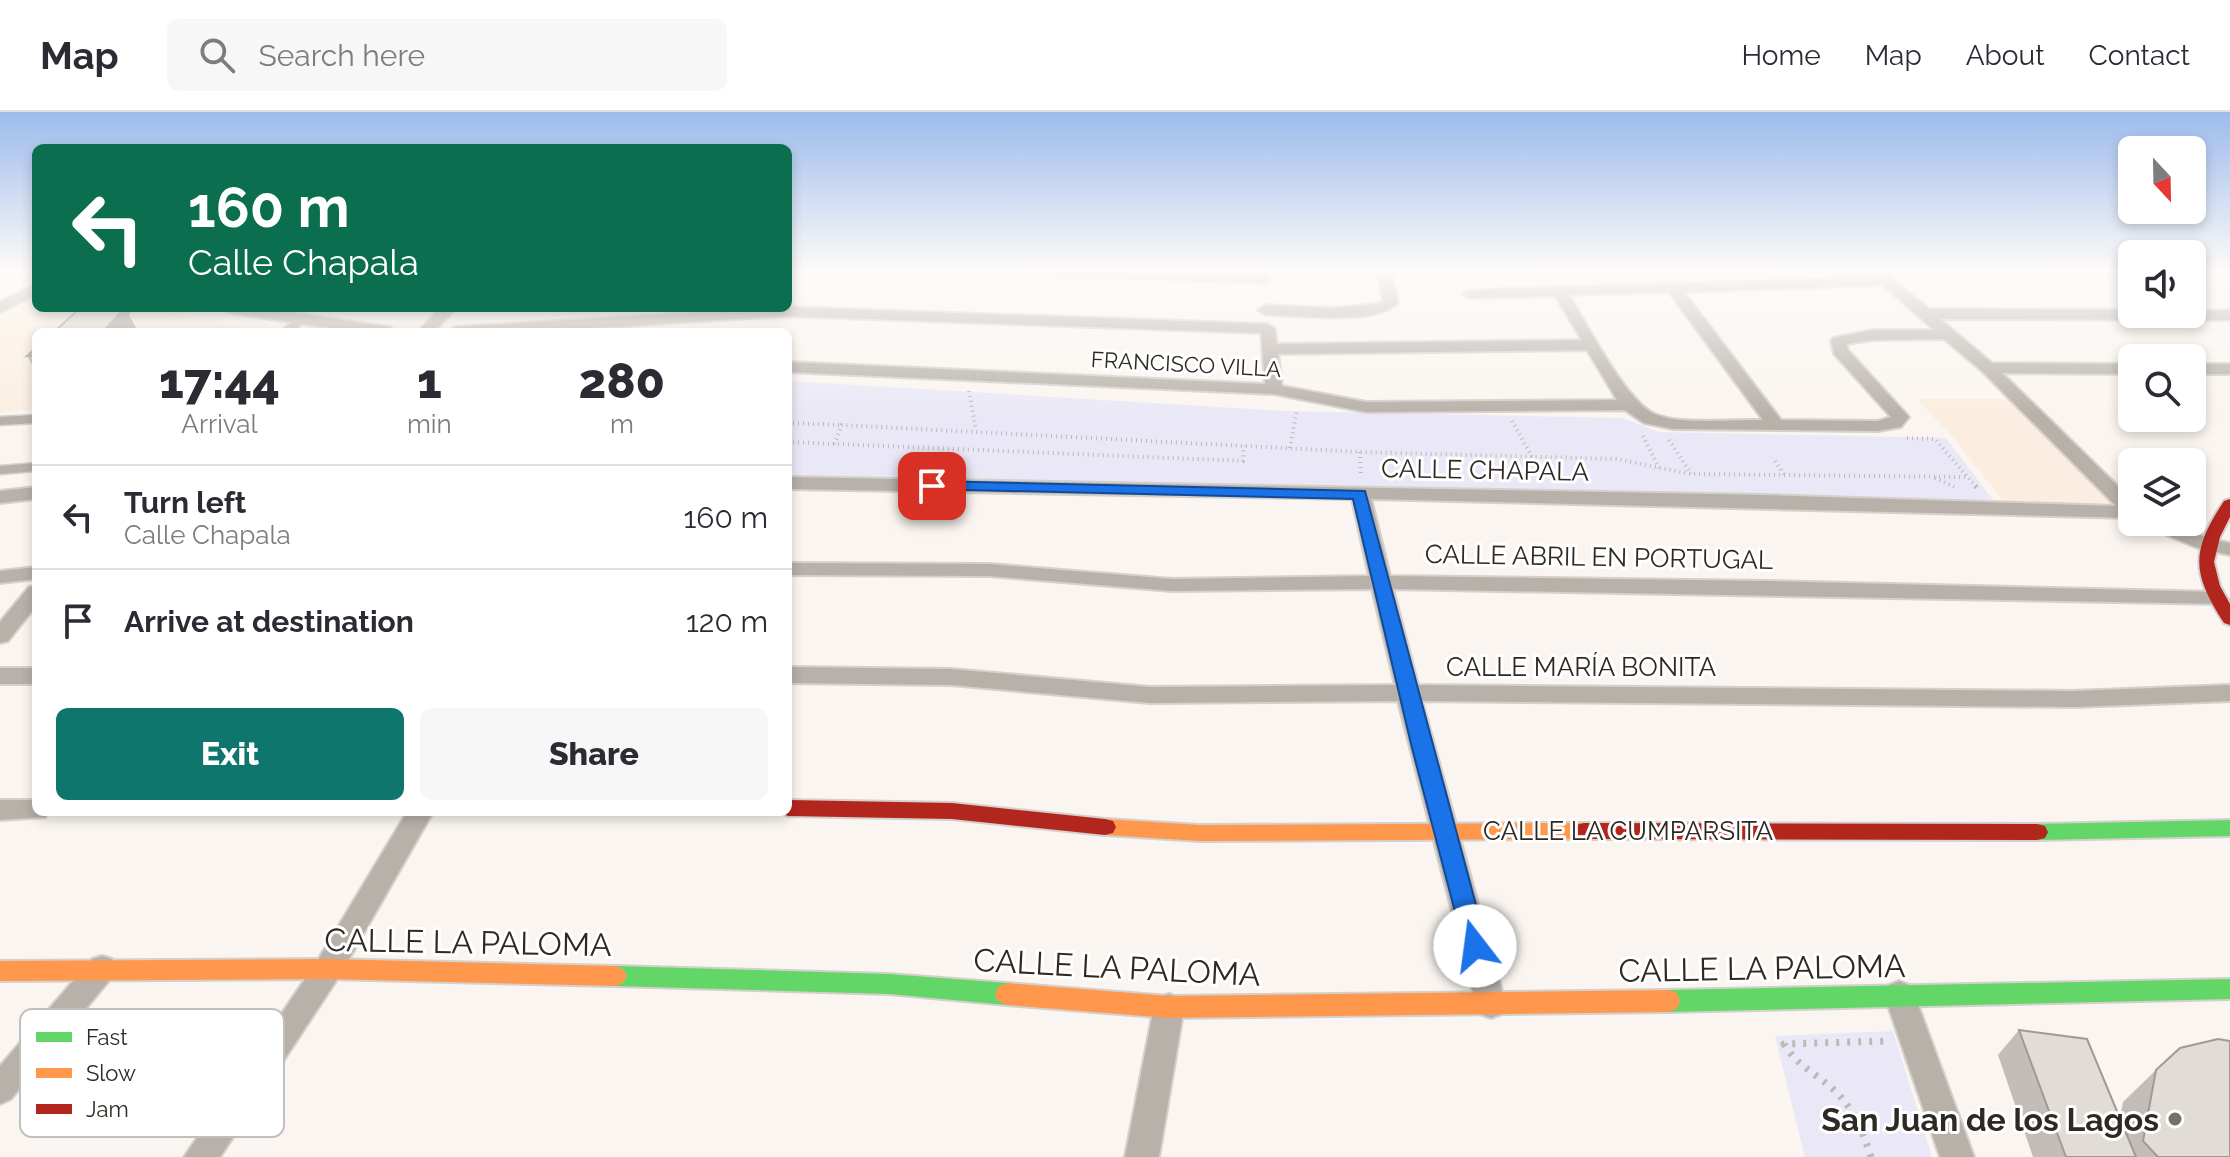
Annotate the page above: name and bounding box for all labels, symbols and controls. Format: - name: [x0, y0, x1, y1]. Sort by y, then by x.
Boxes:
- search box: [167, 19, 727, 91]
- text: Map: [40, 33, 119, 78]
- icon: search: [195, 33, 239, 77]
- text: Search here: [259, 38, 425, 73]
- text: Home: [1741, 39, 1821, 72]
- text: Map: [1865, 39, 1922, 72]
- text: About: [1966, 39, 2045, 72]
- text: Contact: [2089, 39, 2190, 72]
- north arrow: [2118, 136, 2206, 224]
- map controls: [2118, 136, 2206, 536]
- text: 160 m: [188, 174, 350, 240]
- icon: left: [56, 176, 160, 280]
- button: sound: [2118, 240, 2206, 328]
- text: Calle Chapala: [188, 241, 419, 283]
- button: search: [2118, 344, 2206, 432]
- street label: FRANCISCO VILLA: [1090, 346, 1282, 382]
- text: 17:44: [159, 353, 280, 409]
- text: 1: [417, 353, 442, 409]
- text: 280: [579, 353, 665, 409]
- text: Arrival: [181, 409, 258, 439]
- text: min: [407, 409, 452, 439]
- text: m: [610, 409, 634, 439]
- button: layers: [2118, 448, 2206, 536]
- pin: [898, 452, 966, 520]
- street label: CALLE CHAPALA: [1381, 453, 1590, 487]
- icon: arrive: [910, 464, 954, 508]
- text: Turn left: [124, 485, 246, 520]
- icon: left: [56, 495, 100, 539]
- text: 160 m: [683, 500, 768, 535]
- text: Calle Chapala: [124, 520, 291, 550]
- street label: CALLE ABRIL EN PORTUGAL: [1425, 539, 1773, 575]
- icon: arrive: [56, 599, 100, 643]
- text: Arrive at destination: [124, 604, 414, 639]
- text: 120 m: [686, 604, 768, 639]
- street label: CALLE MARÍA BONITA: [1446, 652, 1717, 682]
- button: Exit: [56, 708, 404, 800]
- button: Share: [420, 708, 768, 800]
- street label: CALLE LA CUMPARSITA: [1483, 816, 1773, 846]
- position arrow: [1433, 904, 1517, 988]
- street label: CALLE LA PALOMA: [324, 921, 612, 963]
- street label: CALLE LA PALOMA: [973, 941, 1262, 993]
- street label: CALLE LA PALOMA: [1618, 947, 1906, 989]
- legend: [20, 1009, 284, 1137]
- text: Fast: [86, 1024, 128, 1050]
- text: Slow: [86, 1060, 136, 1086]
- text: Jam: [86, 1096, 129, 1122]
- place label: San Juan de los Lagos: [1821, 1101, 2159, 1138]
- marker: San Juan de los Lagos: [2166, 1110, 2184, 1128]

